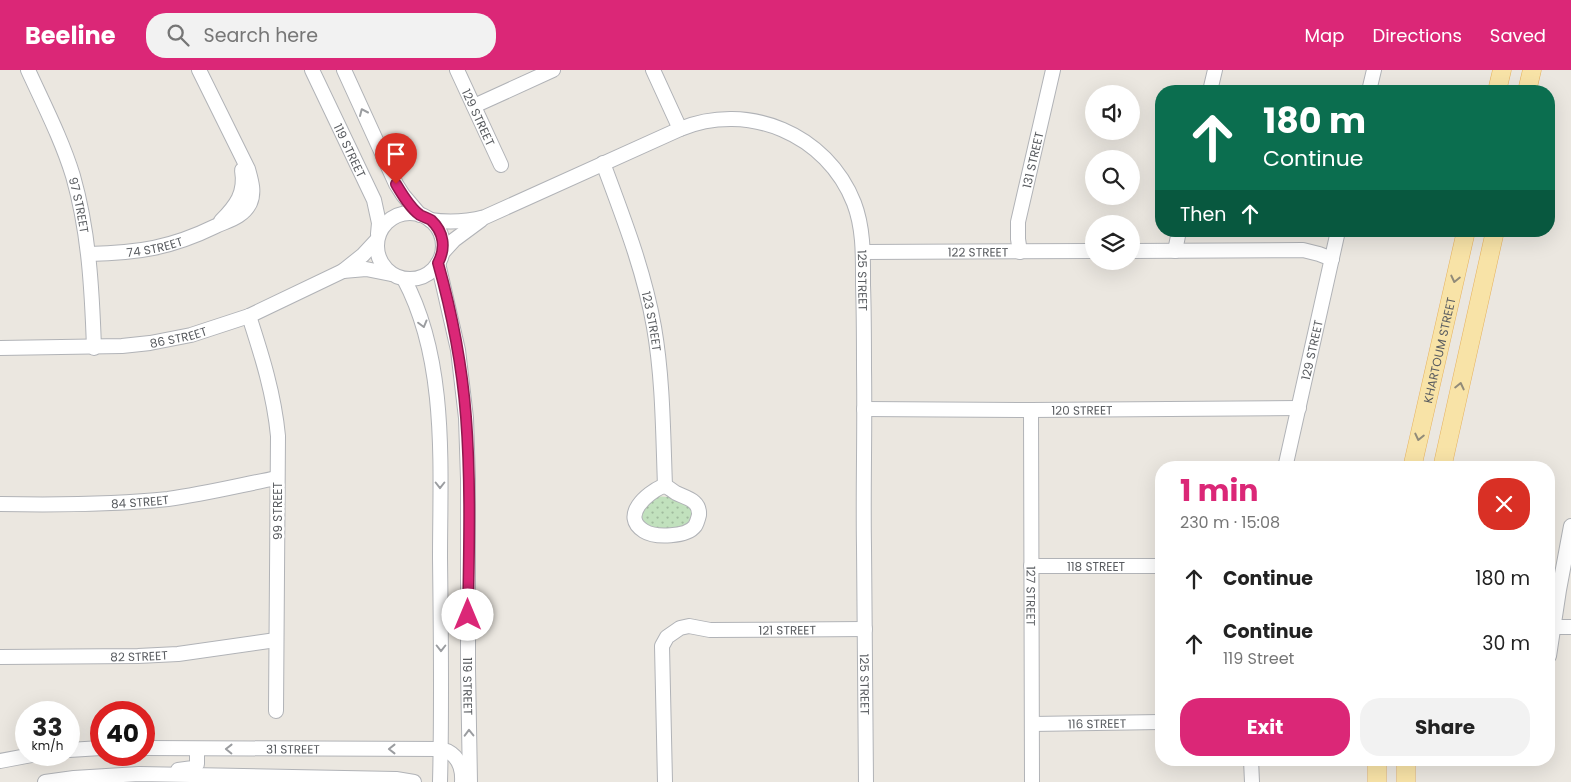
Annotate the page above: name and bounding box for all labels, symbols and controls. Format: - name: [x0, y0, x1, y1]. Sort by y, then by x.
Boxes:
- search box: [146, 13, 496, 58]
- text: Beeline: [25, 19, 116, 52]
- icon: search: [164, 21, 192, 49]
- text: Search here: [204, 22, 318, 49]
- text: Map: [1305, 23, 1344, 48]
- text: Directions: [1372, 23, 1462, 48]
- text: Saved: [1490, 23, 1546, 48]
- map controls: [1085, 85, 1140, 270]
- button: sound: [1085, 85, 1140, 140]
- street label: 129 STREET: [458, 86, 500, 149]
- text: 180 m: [1263, 96, 1366, 145]
- icon: ahead: [1180, 105, 1245, 170]
- one-way arrow: [359, 108, 369, 117]
- street label: 119 STREET: [330, 120, 371, 181]
- street label: 131 STREET: [1018, 129, 1047, 190]
- pin: [375, 133, 417, 184]
- icon: arrive: [382, 140, 410, 168]
- text: Continue: [1263, 143, 1363, 174]
- button: search: [1085, 150, 1140, 205]
- street label: 97 STREET: [65, 175, 94, 235]
- icon: ahead: [1236, 200, 1264, 228]
- text: Then: [1180, 201, 1226, 228]
- button: layers: [1085, 215, 1140, 270]
- street label: 74 STREET: [126, 232, 185, 260]
- street label: 122 STREET: [948, 243, 1009, 260]
- street label: 125 STREET: [854, 249, 872, 312]
- one-way arrow: [1450, 274, 1461, 283]
- street label: 123 STREET: [638, 289, 666, 353]
- street label: KHARTOUM STREET: [1419, 295, 1459, 405]
- street label: 129 STREET: [1296, 318, 1326, 382]
- one-way arrow: [417, 320, 428, 329]
- street label: 86 STREET: [148, 322, 209, 351]
- one-way arrow: [1454, 381, 1465, 390]
- street label: 120 STREET: [1051, 401, 1113, 418]
- one-way arrow: [1414, 433, 1425, 442]
- text: 1 min: [1180, 469, 1258, 512]
- button: close: [1478, 478, 1530, 530]
- street label: 99 STREET: [269, 482, 286, 540]
- one-way arrow: [435, 482, 445, 489]
- street label: 84 STREET: [111, 490, 170, 512]
- text: 230 m · 15:08: [1180, 511, 1280, 534]
- street label: 118 STREET: [1067, 558, 1126, 575]
- icon: ahead: [1180, 565, 1208, 593]
- text: Continue: [1223, 565, 1313, 592]
- text: 180 m: [1475, 565, 1530, 592]
- street label: 127 STREET: [1023, 566, 1040, 627]
- position arrow: [441, 588, 493, 640]
- text: Continue: [1223, 618, 1313, 645]
- street label: 121 STREET: [758, 621, 817, 638]
- icon: ahead: [1180, 630, 1208, 658]
- text: 30 m: [1482, 630, 1530, 657]
- one-way arrow: [436, 644, 446, 652]
- street label: 82 STREET: [110, 646, 169, 665]
- text: 119 Street: [1223, 647, 1294, 670]
- street label: 125 STREET: [856, 654, 874, 715]
- street label: 119 STREET: [460, 657, 477, 716]
- button: Exit: [1180, 698, 1350, 756]
- button: Share: [1360, 698, 1530, 756]
- speed limit sign: 40: [90, 701, 155, 766]
- text: 33: [32, 710, 63, 745]
- street label: 116 STREET: [1068, 714, 1127, 732]
- one-way arrow: [464, 729, 474, 737]
- text: km/h: [32, 737, 63, 754]
- street label: 31 STREET: [266, 740, 320, 757]
- one-way arrow: [225, 744, 233, 754]
- one-way arrow: [388, 744, 396, 754]

